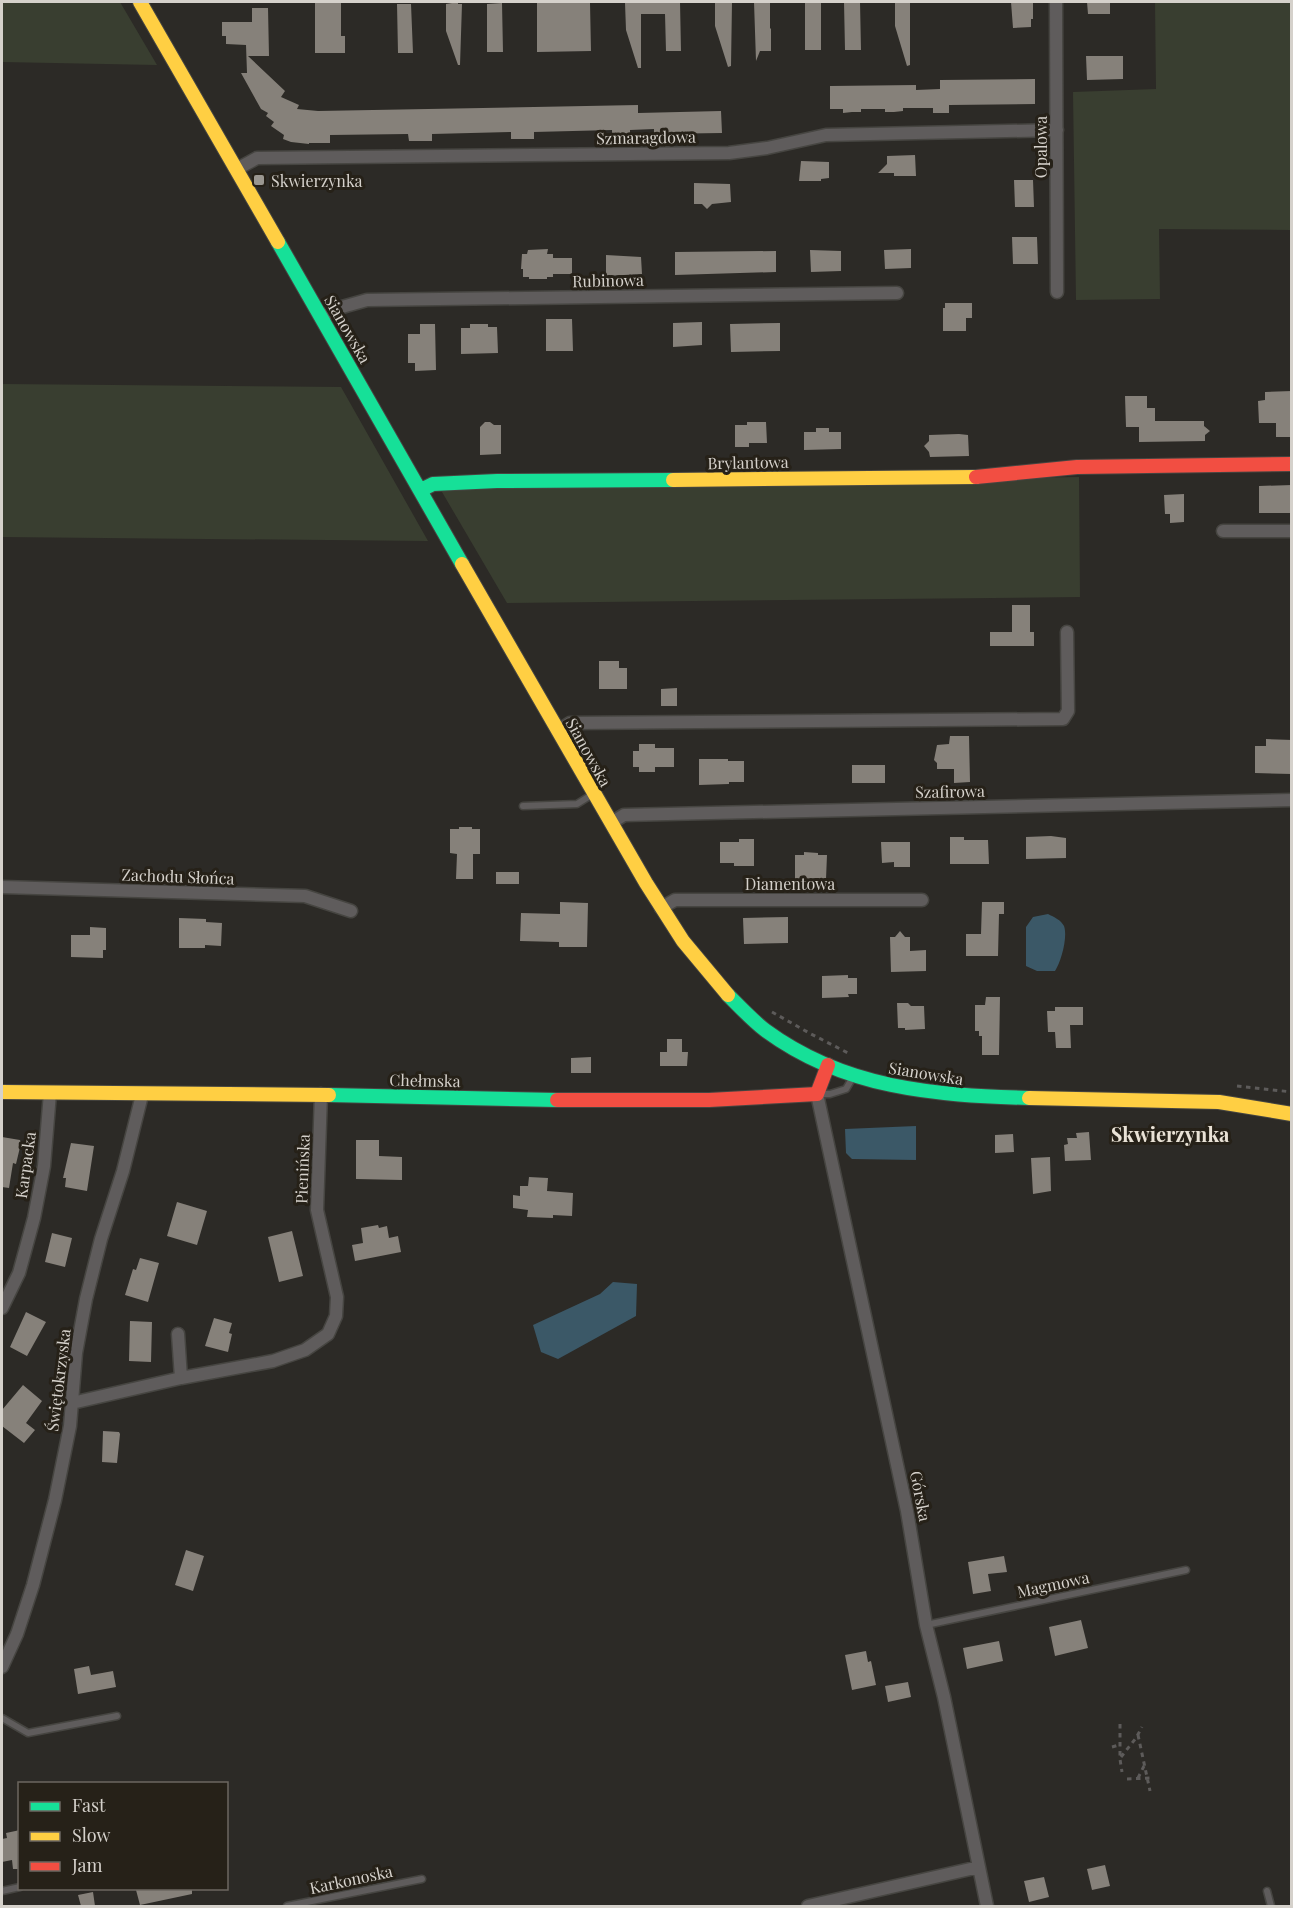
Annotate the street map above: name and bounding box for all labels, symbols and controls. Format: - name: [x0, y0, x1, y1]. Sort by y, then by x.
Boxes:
- street label: Opalowa: [1030, 116, 1051, 178]
- street label: Szmaragdowa: [596, 126, 696, 148]
- place label: Skwierzynka: [271, 170, 363, 191]
- marker: Skwierzynka: [252, 173, 266, 187]
- street label: Rubinowa: [572, 269, 644, 291]
- street label: Sianowska: [320, 291, 376, 367]
- street label: Brylantowa: [707, 451, 789, 473]
- street label: Sianowska: [562, 714, 616, 790]
- street label: Szafirowa: [915, 780, 985, 802]
- street label: Zachodu Słońca: [121, 864, 235, 888]
- street label: Diamentowa: [745, 873, 835, 894]
- street label: Sianowska: [887, 1057, 965, 1089]
- street label: Chełmska: [389, 1069, 461, 1091]
- district label: Skwierzynka: [1111, 1120, 1230, 1147]
- street label: Karpacka: [10, 1130, 40, 1200]
- street label: Pienińska: [290, 1134, 314, 1204]
- street label: Świętokrzyska: [41, 1327, 75, 1433]
- street label: Górska: [906, 1469, 936, 1523]
- street label: Magmowa: [1015, 1566, 1091, 1602]
- legend: [18, 1782, 228, 1890]
- text: Fast: [72, 1793, 106, 1817]
- text: Slow: [72, 1823, 110, 1847]
- text: Jam: [71, 1853, 102, 1877]
- street label: Karkonoska: [308, 1860, 395, 1898]

